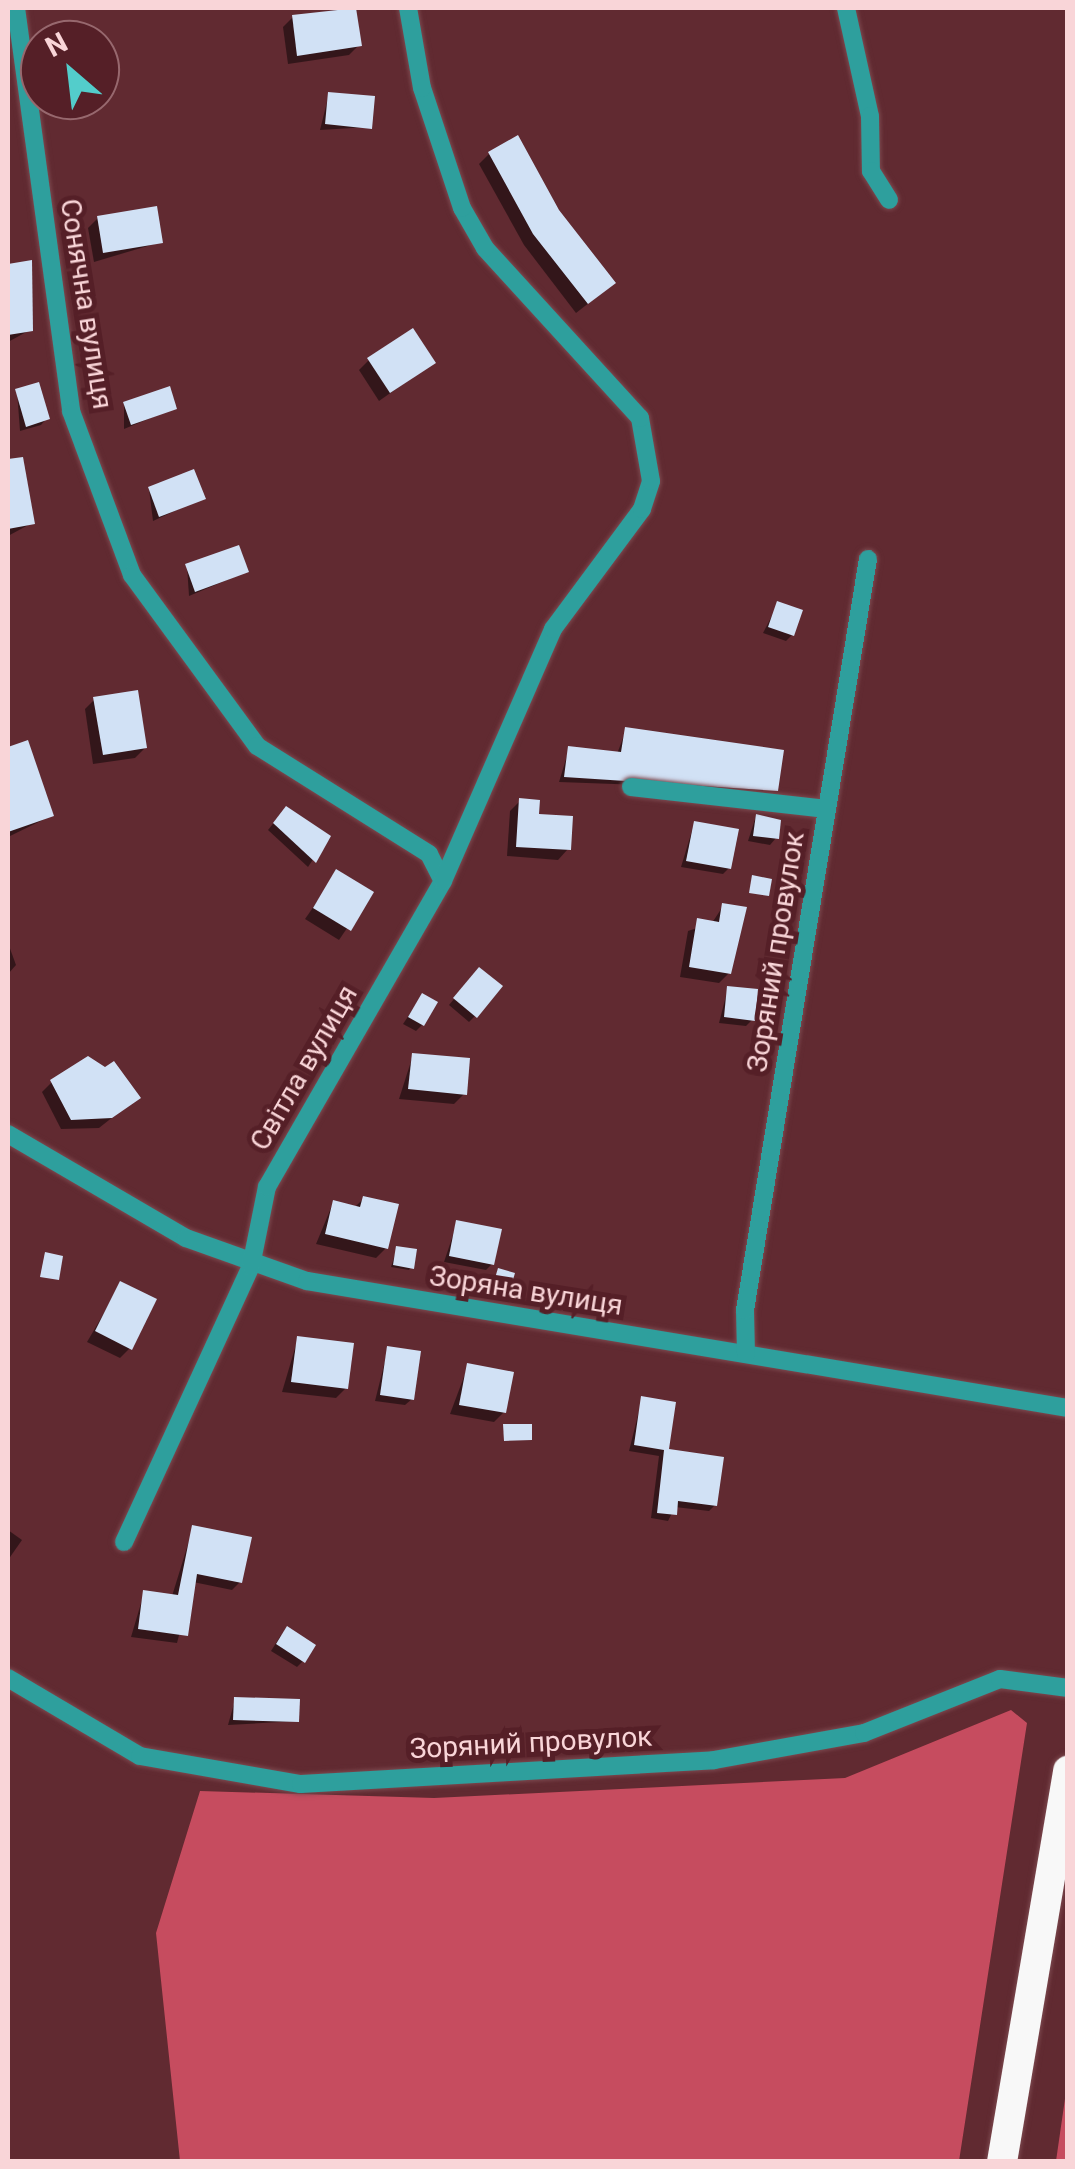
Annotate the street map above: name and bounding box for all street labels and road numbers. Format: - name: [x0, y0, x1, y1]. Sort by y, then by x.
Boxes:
- street label: Сонячна вулиця: [53, 197, 119, 411]
- street label: Зоряний провулок: [740, 829, 812, 1075]
- street label: Світла вулиця: [243, 980, 365, 1156]
- street label: Зоряна вулиця: [427, 1259, 625, 1323]
- street label: Зоряний провулок: [409, 1720, 653, 1766]

